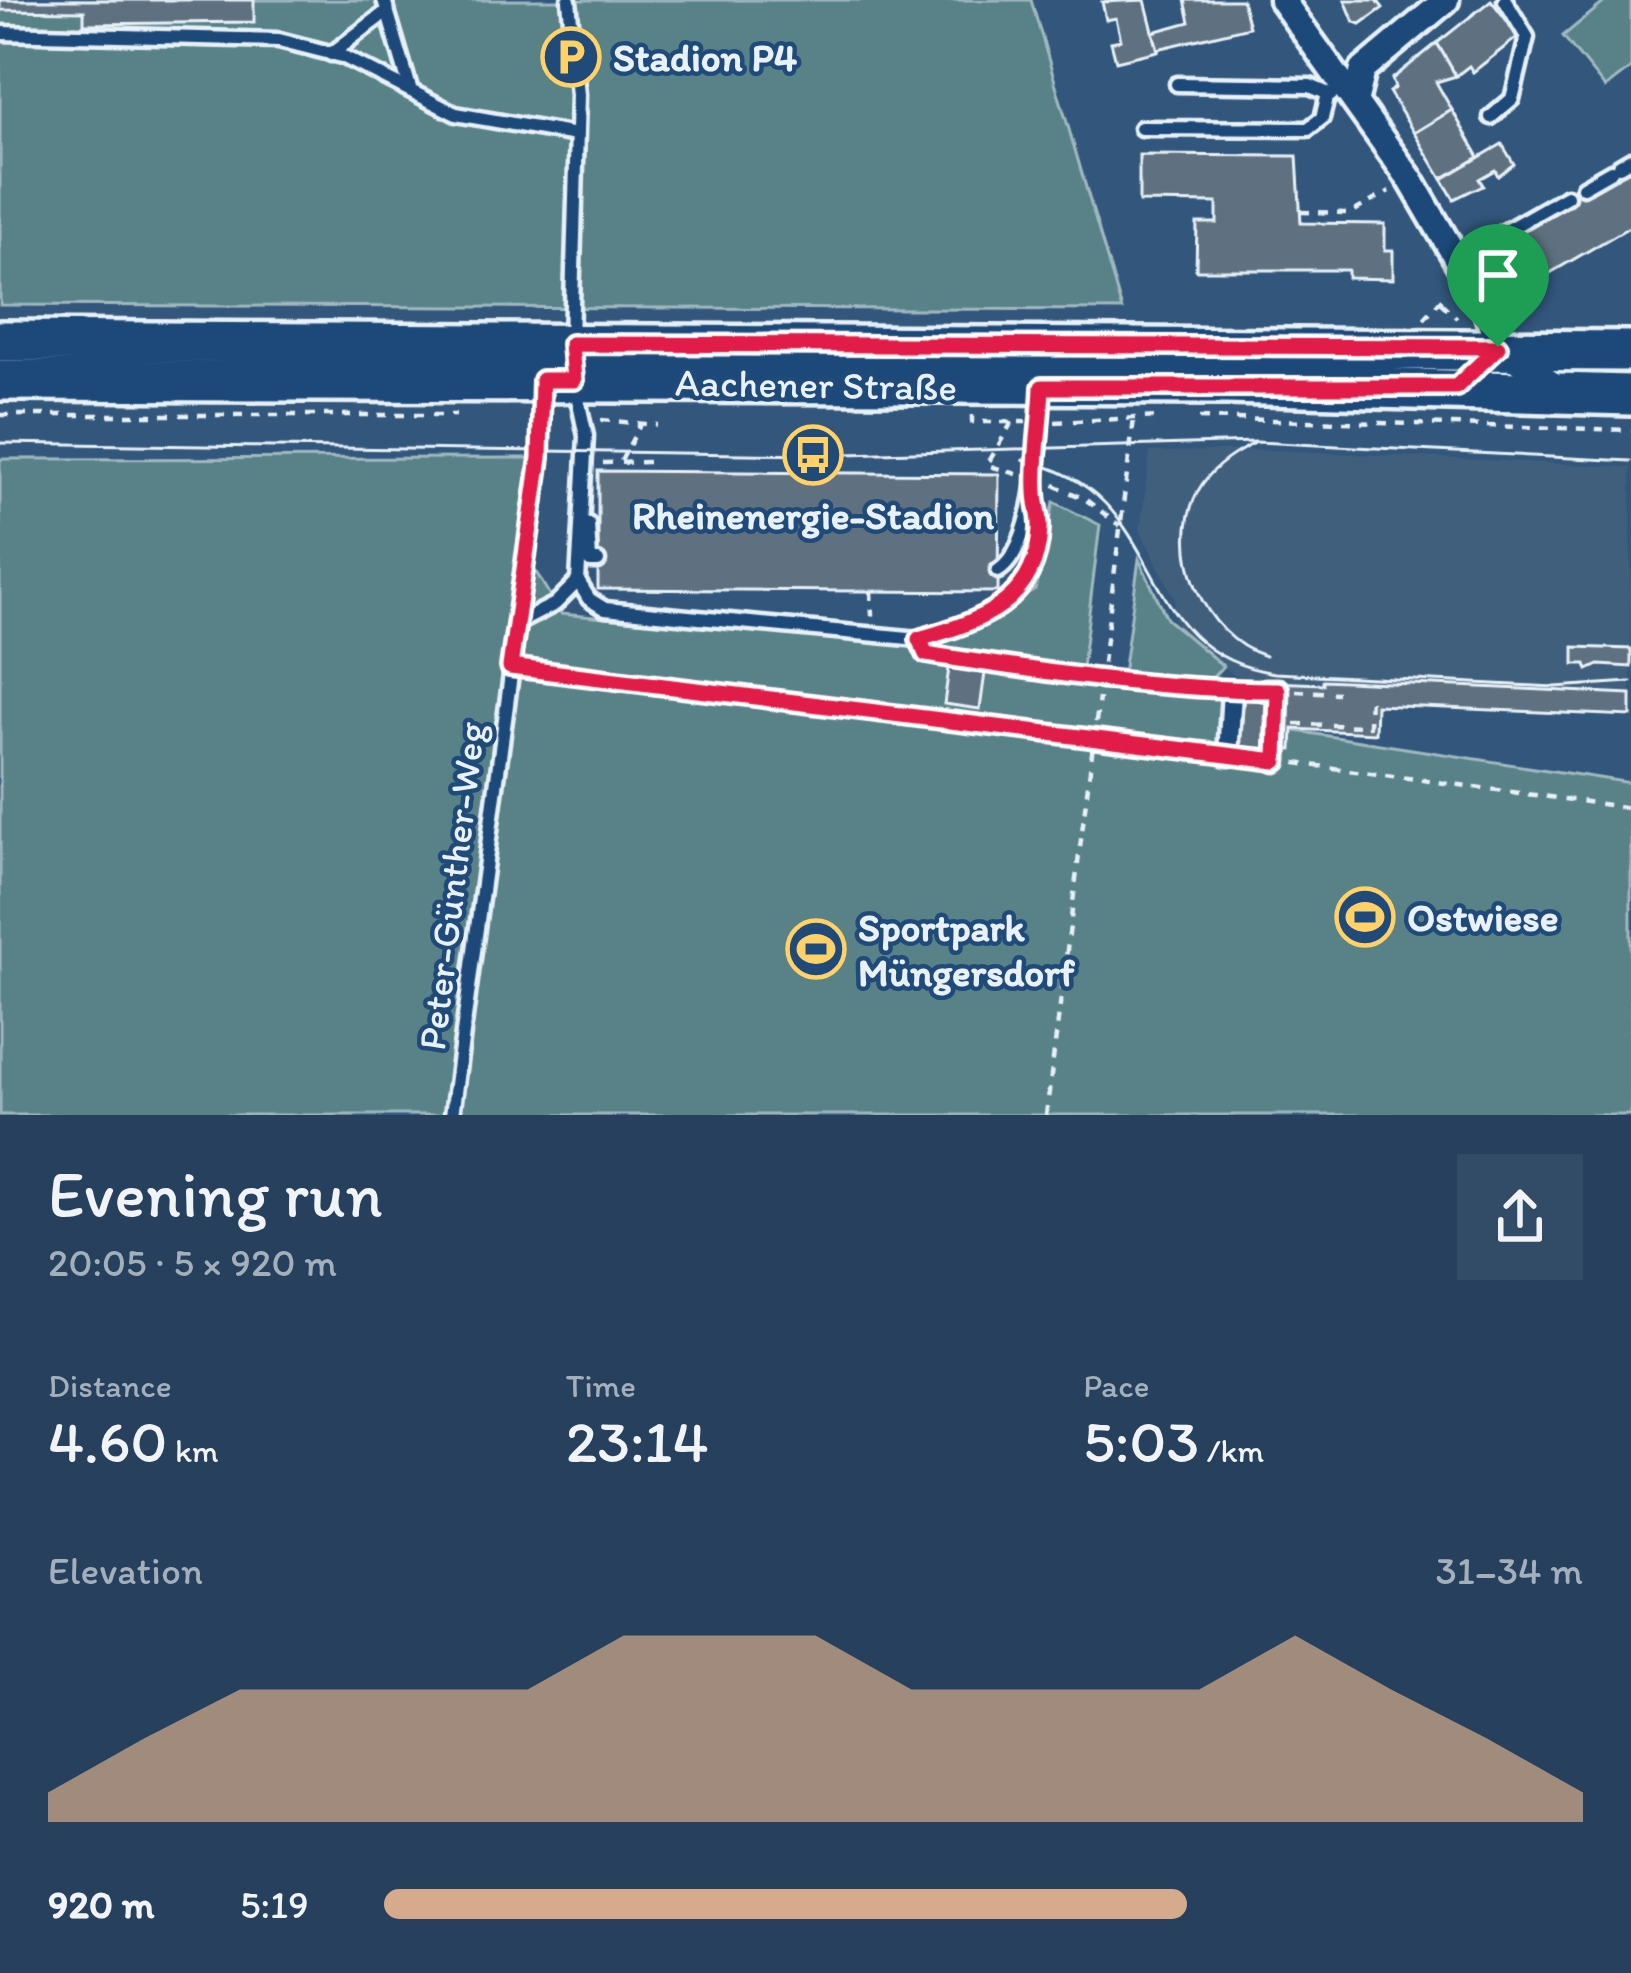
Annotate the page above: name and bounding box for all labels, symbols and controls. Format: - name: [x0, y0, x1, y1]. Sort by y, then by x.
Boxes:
- parking icon: Stadion P4: [540, 26, 602, 88]
- place label: Stadion P4: [613, 34, 798, 81]
- pin: [1447, 224, 1549, 347]
- icon: arrive: [1465, 242, 1531, 308]
- street label: Aachener Straße: [675, 359, 957, 410]
- bus stop icon: Rheinenergie-Stadion: [782, 424, 844, 486]
- place label: Rheinenergie-Stadion: [632, 492, 994, 539]
- street label: Peter-Günther-Weg: [408, 719, 495, 1053]
- sports icon: Ostwiese: [1334, 886, 1396, 948]
- place label: Ostwiese: [1407, 894, 1558, 941]
- place label: Sportpark Müngersdorf: [858, 904, 1076, 996]
- sports icon: Sportpark Müngersdorf: [785, 918, 847, 980]
- text: Evening run: [48, 1154, 383, 1234]
- button: share: [1457, 1154, 1583, 1280]
- text: 20:05 · 5 × 920 m: [48, 1239, 337, 1286]
- text: Distance: [48, 1366, 172, 1405]
- text: Time: [566, 1366, 636, 1405]
- text: Pace: [1083, 1366, 1149, 1405]
- text: 4.60: [48, 1405, 168, 1477]
- text: 23:14: [566, 1405, 709, 1477]
- text: 5:03: [1083, 1405, 1199, 1477]
- text: km: [168, 1431, 219, 1470]
- text: /km: [1199, 1431, 1264, 1470]
- text: Elevation: [48, 1547, 203, 1594]
- text: 31–34 m: [1436, 1547, 1583, 1594]
- text: 920 m: [48, 1881, 155, 1928]
- text: 5:19: [240, 1881, 309, 1928]

